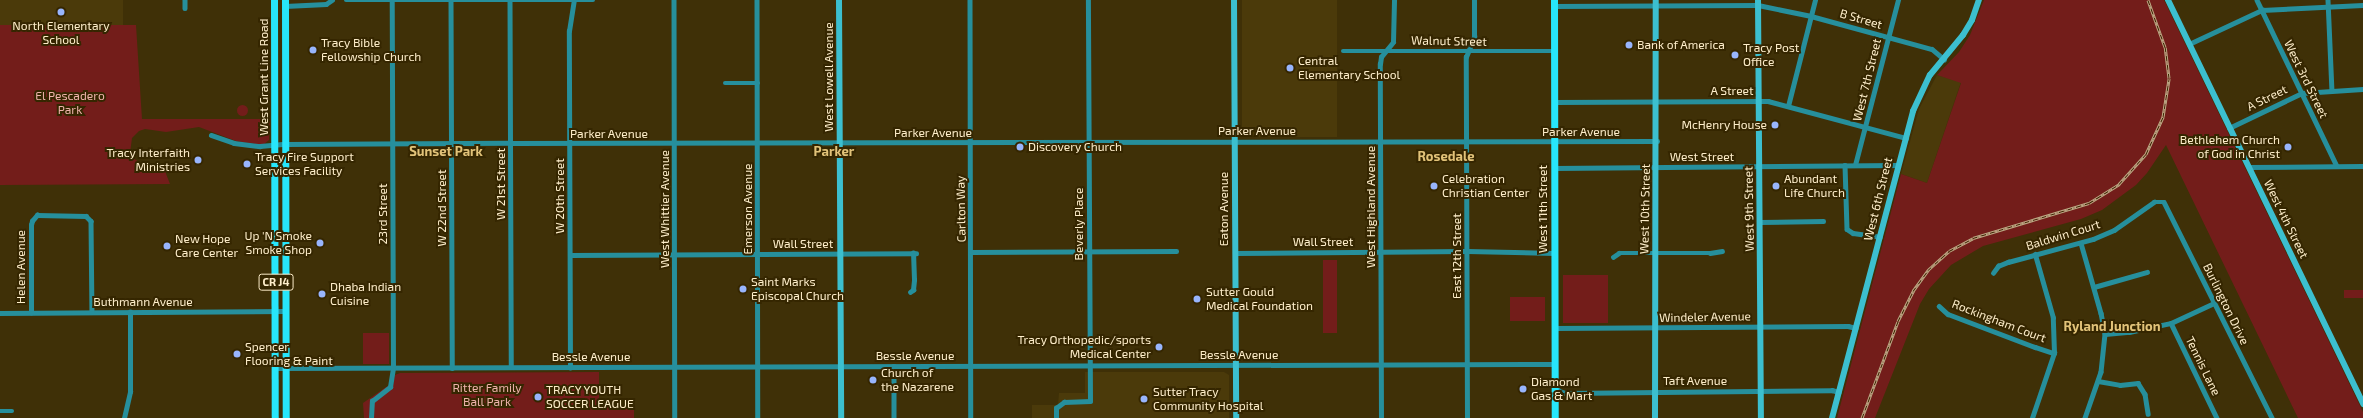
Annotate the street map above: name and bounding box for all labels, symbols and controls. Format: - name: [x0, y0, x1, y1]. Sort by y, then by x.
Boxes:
- street label: B Street: [1838, 6, 1884, 32]
- marker: North Elementary School: [56, 7, 66, 17]
- place label: North Elementary School: [12, 19, 110, 47]
- street label: West Grant Line Road: [257, 19, 271, 135]
- street label: West Lowell Avenue: [822, 22, 836, 132]
- street label: Walnut Street: [1411, 33, 1487, 49]
- place label: Tracy Bible Fellowship Church: [321, 36, 421, 64]
- street label: West 7th Street: [1850, 37, 1884, 123]
- place label: Bank of America: [1637, 38, 1725, 52]
- street label: West 3rd Street: [2281, 38, 2331, 120]
- marker: Bank of America: [1624, 40, 1634, 50]
- place label: Tracy Post Office: [1743, 41, 1800, 69]
- marker: Tracy Bible Fellowship Church: [308, 45, 318, 55]
- marker: Tracy Post Office: [1730, 50, 1740, 60]
- place label: Central Elementary School: [1298, 54, 1400, 82]
- marker: Central Elementary School: [1285, 63, 1295, 73]
- street label: A Street: [2244, 82, 2290, 114]
- street label: A Street: [1710, 84, 1754, 98]
- park label: El Pescadero Park: [35, 89, 105, 117]
- place label: McHenry House: [1681, 118, 1767, 132]
- marker: McHenry House: [1770, 120, 1780, 130]
- street label: Parker Avenue: [1218, 124, 1296, 138]
- street label: Parker Avenue: [1542, 125, 1620, 139]
- street label: Parker Avenue: [894, 126, 972, 140]
- street label: Parker Avenue: [570, 127, 648, 141]
- place label: Bethlehem Church of God in Christ: [2180, 133, 2280, 161]
- place label: Discovery Church: [1028, 140, 1122, 154]
- marker: Discovery Church: [1015, 142, 1025, 152]
- marker: Bethlehem Church of God in Christ: [2283, 142, 2293, 152]
- district label: Sunset Park: [409, 143, 483, 159]
- district label: Parker: [814, 143, 854, 159]
- place label: Tracy Interfaith Ministries: [106, 146, 190, 174]
- street label: West Highland Avenue: [1364, 146, 1378, 268]
- street label: W 21st Street: [494, 148, 508, 220]
- district label: Rosedale: [1417, 148, 1475, 164]
- place label: Tracy Fire Support Services Facility: [255, 150, 354, 178]
- street label: West Whittier Avenue: [658, 150, 672, 268]
- street label: West Street: [1670, 150, 1734, 164]
- marker: Tracy Interfaith Ministries: [193, 155, 203, 165]
- street label: West 6th Street: [1861, 156, 1895, 242]
- street label: W 20th Street: [553, 158, 567, 234]
- marker: Tracy Fire Support Services Facility: [242, 159, 252, 169]
- street label: Emerson Avenue: [741, 163, 755, 255]
- street label: West 10th Street: [1637, 164, 1653, 254]
- street label: West 11th Street: [1536, 165, 1550, 253]
- street label: West 9th Street: [1741, 166, 1757, 252]
- street label: W 22nd Street: [435, 169, 449, 247]
- street label: Eaton Avenue: [1217, 172, 1231, 246]
- place label: Celebration Christian Center: [1442, 172, 1530, 200]
- place label: Abundant Life Church: [1784, 172, 1845, 200]
- street label: Carlton Way: [953, 175, 969, 243]
- street label: West 4th Street: [2261, 177, 2311, 261]
- marker: Celebration Christian Center: [1429, 181, 1439, 191]
- marker: Abundant Life Church: [1771, 181, 1781, 191]
- street label: 23rd Street: [376, 183, 390, 245]
- street label: Beverly Place: [1072, 187, 1086, 261]
- street label: East 12th Street: [1450, 213, 1464, 299]
- street label: Baldwin Court: [2024, 217, 2102, 253]
- place label: Up 'N Smoke Smoke Shop: [244, 229, 312, 257]
- street label: Helen Avenue: [14, 230, 28, 304]
- place label: New Hope Care Center: [175, 232, 238, 260]
- street label: Wall Street: [1293, 235, 1353, 249]
- street label: Wall Street: [773, 237, 833, 251]
- marker: Up 'N Smoke Smoke Shop: [315, 238, 325, 248]
- marker: New Hope Care Center: [162, 241, 172, 251]
- street label: Burlington Drive: [2200, 261, 2252, 347]
- road number: CR J4: [258, 273, 294, 291]
- place label: Saint Marks Episcopal Church: [751, 275, 844, 303]
- place label: Dhaba Indian Cuisine: [330, 280, 401, 308]
- marker: Saint Marks Episcopal Church: [738, 284, 748, 294]
- place label: Sutter Gould Medical Foundation: [1206, 285, 1313, 313]
- marker: Dhaba Indian Cuisine: [317, 289, 327, 299]
- marker: Sutter Gould Medical Foundation: [1191, 293, 1203, 305]
- street label: Buthmann Avenue: [93, 295, 193, 309]
- street label: Rockingham Court: [1950, 296, 2048, 346]
- street label: Windeler Avenue: [1659, 309, 1751, 325]
- district label: Ryland Junction: [2063, 318, 2161, 334]
- place label: Tracy Orthopedic/sports Medical Center: [1017, 333, 1151, 361]
- street label: Tennis Lane: [2183, 334, 2223, 398]
- place label: Spencer Flooring & Paint: [245, 340, 333, 368]
- marker: Tracy Orthopedic/sports Medical Center: [1154, 342, 1164, 352]
- street label: Bessle Avenue: [1200, 348, 1278, 362]
- marker: Spencer Flooring & Paint: [232, 349, 242, 359]
- street label: Bessle Avenue: [876, 349, 954, 363]
- street label: Bessle Avenue: [552, 350, 630, 364]
- place label: Church of the Nazarene: [881, 366, 954, 394]
- street label: Taft Avenue: [1663, 374, 1727, 388]
- marker: Church of the Nazarene: [868, 375, 878, 385]
- place label: Diamond Gas & Mart: [1531, 375, 1592, 403]
- park label: Ritter Family Ball Park: [452, 381, 522, 409]
- place label: TRACY YOUTH SOCCER LEAGUE: [546, 383, 634, 411]
- marker: Diamond Gas & Mart: [1518, 384, 1528, 394]
- place label: Sutter Tracy Community Hospital: [1153, 385, 1264, 413]
- marker: TRACY YOUTH SOCCER LEAGUE: [533, 392, 543, 402]
- marker: Sutter Tracy Community Hospital: [1138, 393, 1150, 405]

